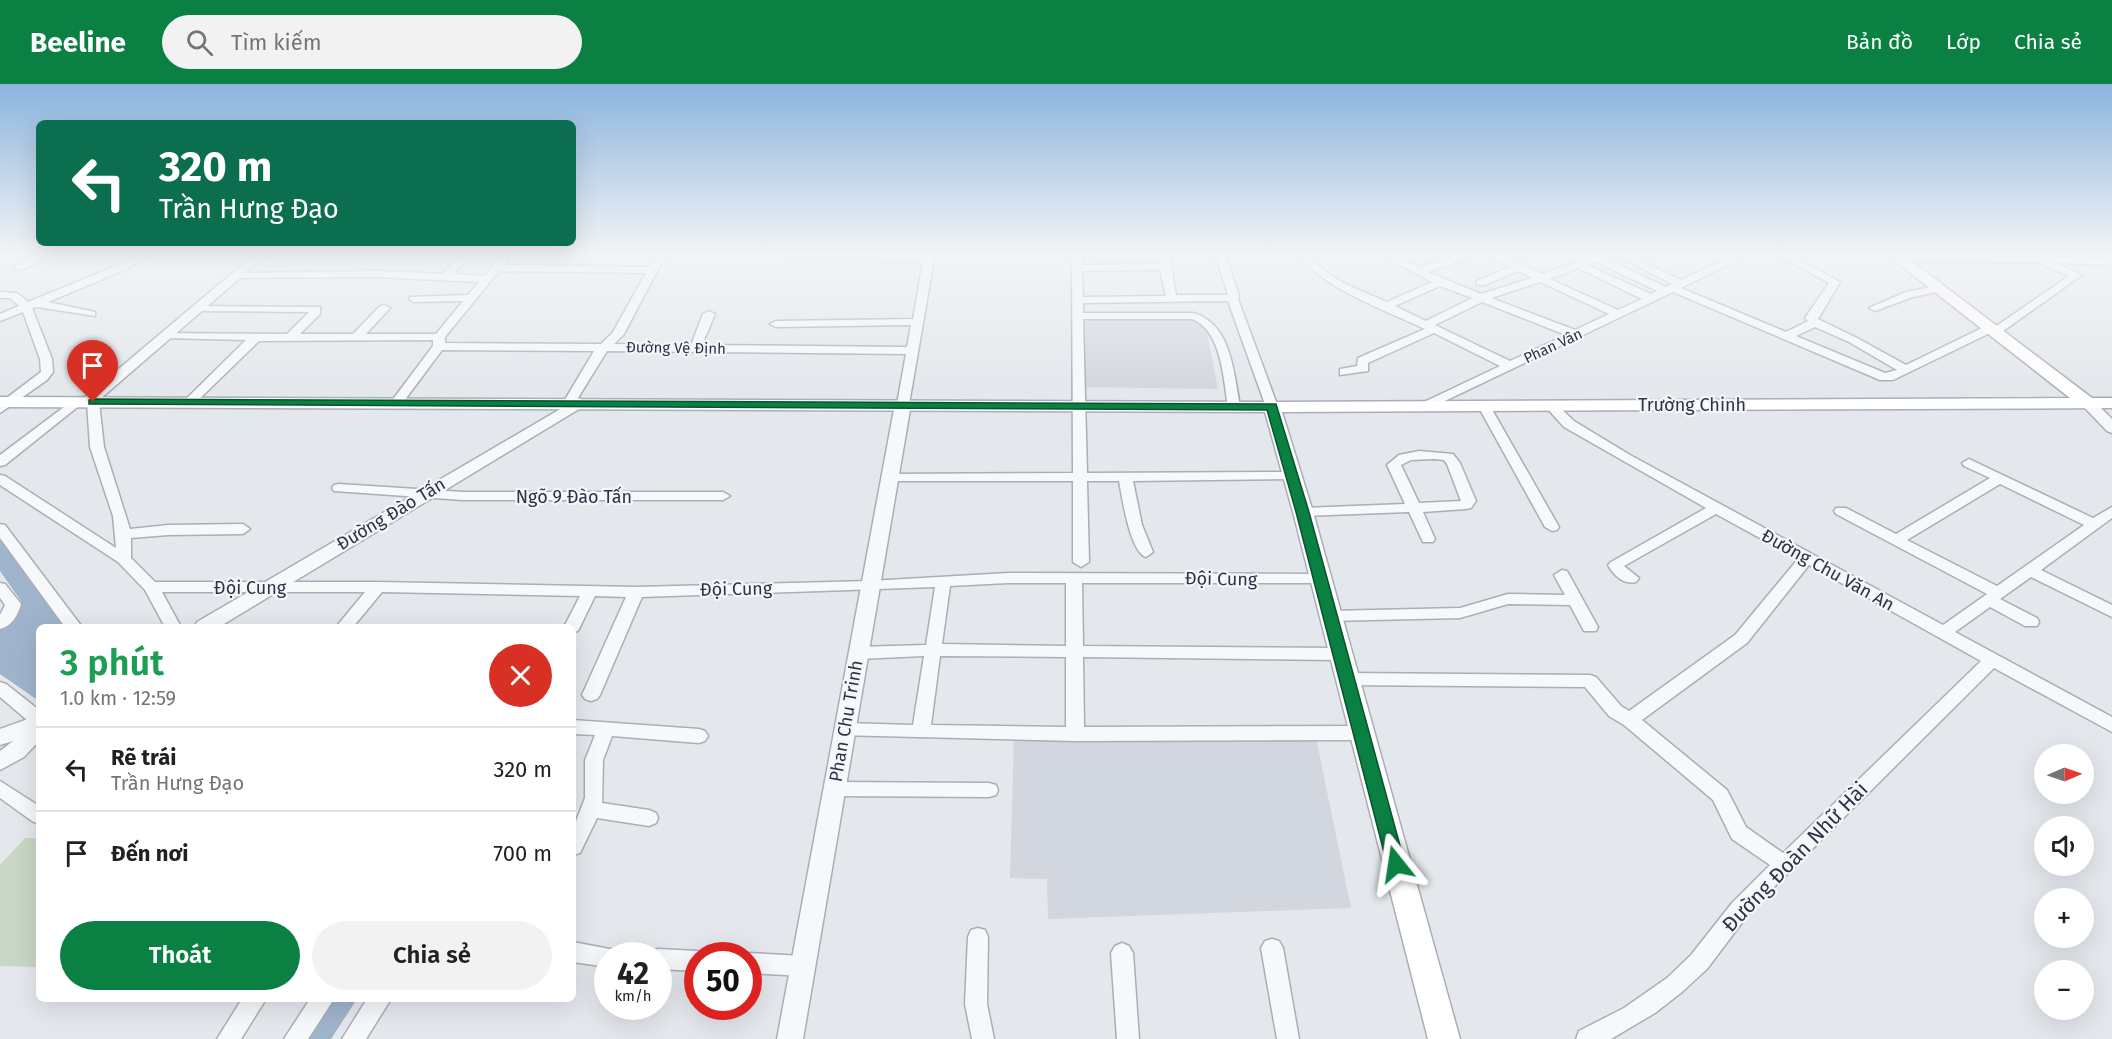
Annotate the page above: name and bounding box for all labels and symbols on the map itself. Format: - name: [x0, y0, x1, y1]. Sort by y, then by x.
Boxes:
- street label: Phan Vân: [1521, 325, 1585, 367]
- street label: Đường Vệ Định: [626, 338, 726, 358]
- pin: [67, 340, 118, 402]
- street label: Trường Chinh: [1638, 394, 1746, 416]
- street label: Đường Đào Tấn: [333, 473, 449, 555]
- street label: Ngõ 9 Đào Tấn: [516, 486, 632, 508]
- street label: Đường Chu Văn An: [1758, 524, 1898, 616]
- street label: Đội Cung: [1185, 567, 1258, 591]
- street label: Đội Cung: [214, 577, 287, 599]
- street label: Đội Cung: [700, 577, 773, 601]
- street label: Phan Chu Trinh: [824, 658, 868, 784]
- north arrow: [2034, 744, 2094, 804]
- street label: Đường Đoàn Nhữ Hài: [1717, 776, 1873, 938]
- position arrow: [1364, 832, 1428, 896]
- speed limit sign: 50: [684, 942, 762, 1020]

